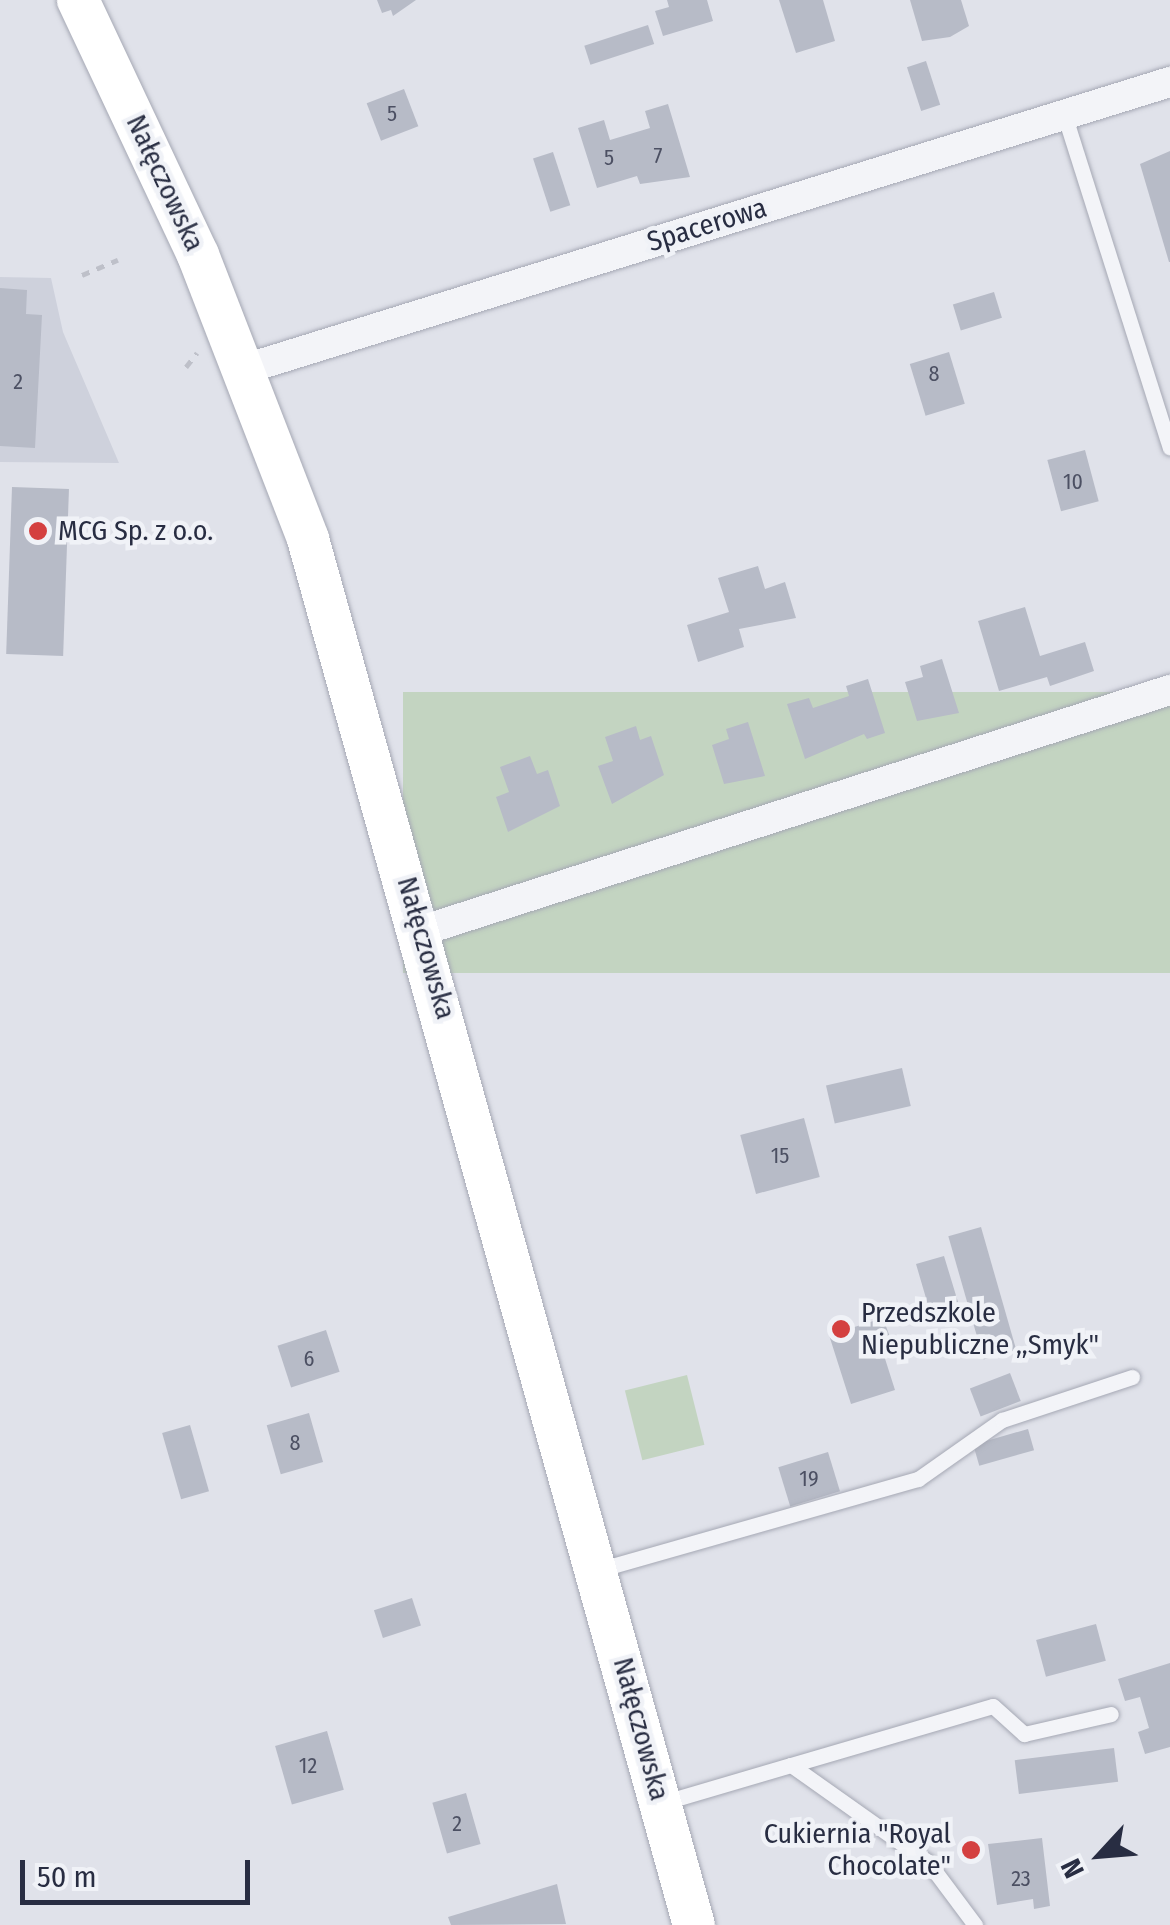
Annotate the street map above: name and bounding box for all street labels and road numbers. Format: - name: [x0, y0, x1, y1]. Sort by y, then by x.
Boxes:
- street label: Nałęczowska: [119, 110, 211, 256]
- street label: Spacerowa: [643, 191, 771, 259]
- street label: Nałęczowska: [390, 873, 462, 1023]
- street label: Nałęczowska: [606, 1654, 676, 1804]

